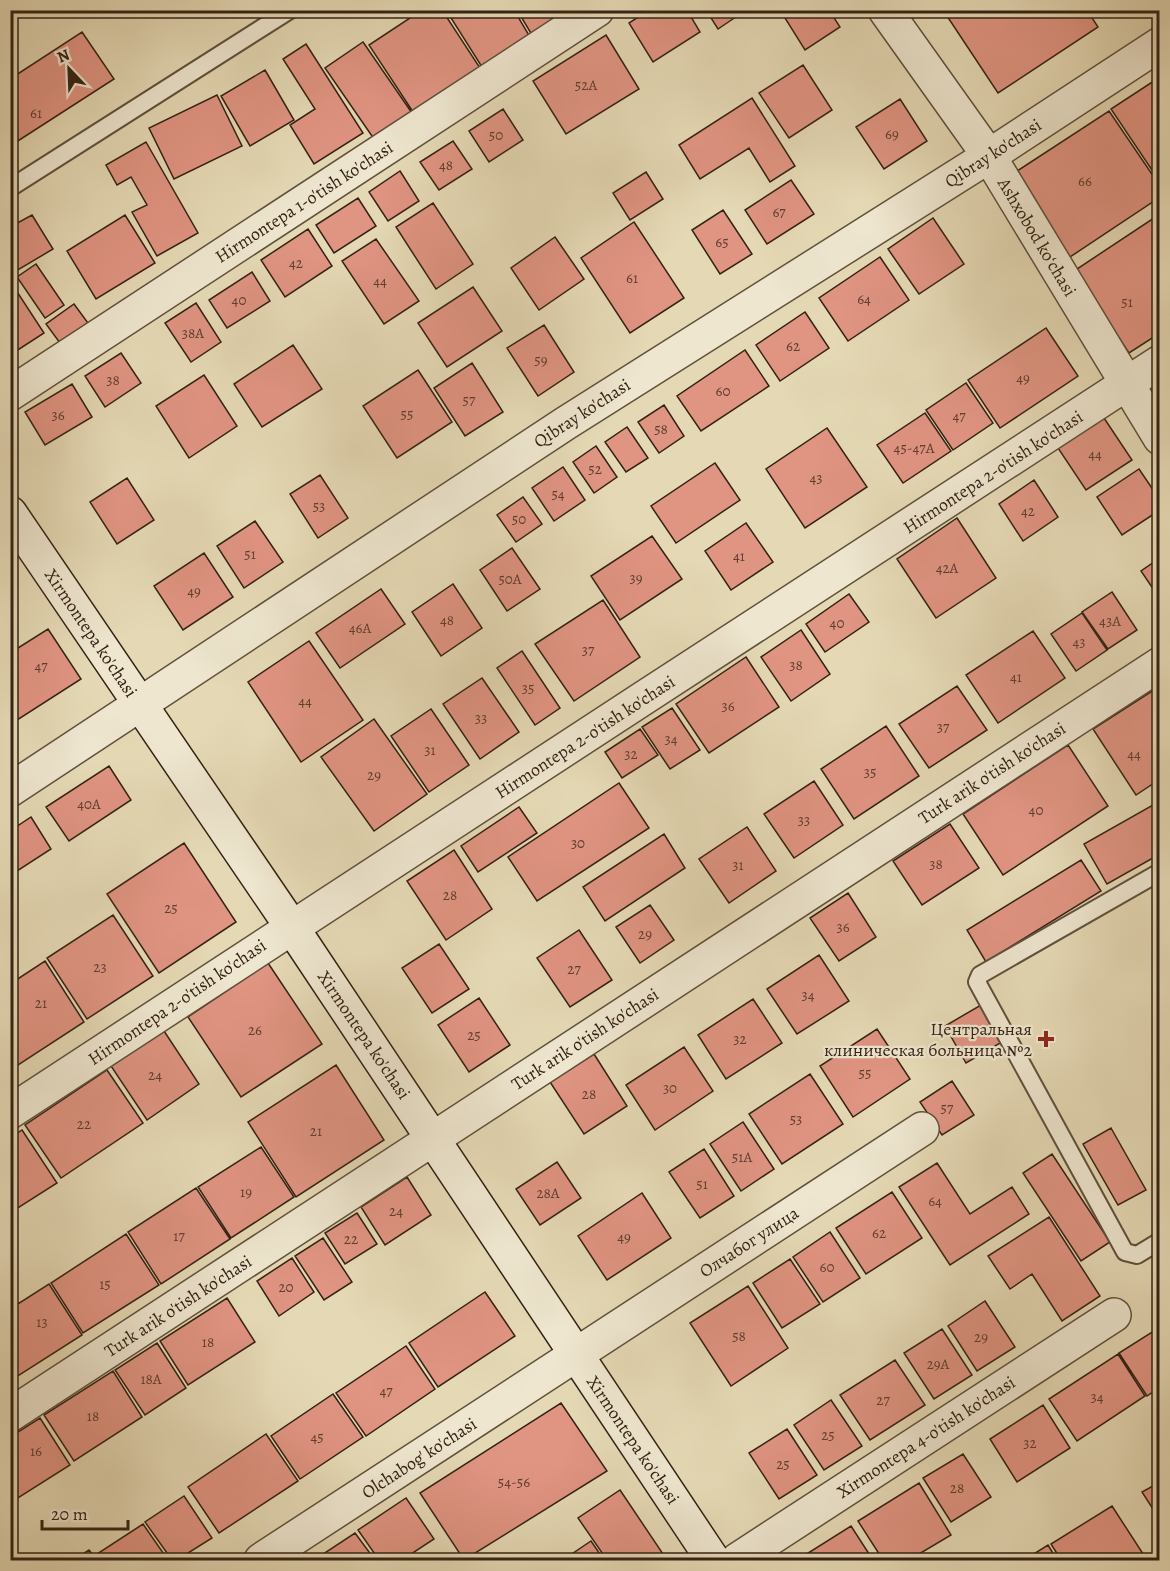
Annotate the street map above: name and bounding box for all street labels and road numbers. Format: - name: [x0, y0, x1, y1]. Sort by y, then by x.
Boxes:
- street label: Qibray ko'chasi: [940, 113, 1046, 193]
- street label: Hirmontepa 1-o'tish ko'chasi: [210, 135, 398, 269]
- street label: Ashxobod koʻchasi: [992, 172, 1082, 301]
- street label: Qibray ko'chasi: [529, 373, 635, 453]
- street label: Hirmontepa 2-o'tish ko'chasi: [898, 405, 1088, 539]
- street label: Xirmontepa ko'chasi: [39, 564, 143, 702]
- street label: Hirmontepa 2-o'tish ko'chasi: [490, 670, 680, 804]
- street label: Turk arik o'tish ko'chasi: [914, 716, 1070, 830]
- street label: Hirmontepa 2-o'tish ko'chasi: [83, 933, 271, 1071]
- street label: Xirmontepa ko'chasi: [312, 966, 416, 1104]
- street label: Turk arik o'tish ko'chasi: [507, 982, 663, 1096]
- street label: Олчабог улица: [695, 1201, 804, 1283]
- street label: Turk arik o'tish ko'chasi: [100, 1249, 256, 1363]
- street label: Xirmontepa 4-o'tish ko'chasi: [832, 1370, 1020, 1504]
- street label: Xirmontepa ko'chasi: [581, 1371, 685, 1509]
- street label: Olchabog' ko'chasi: [357, 1412, 481, 1504]

